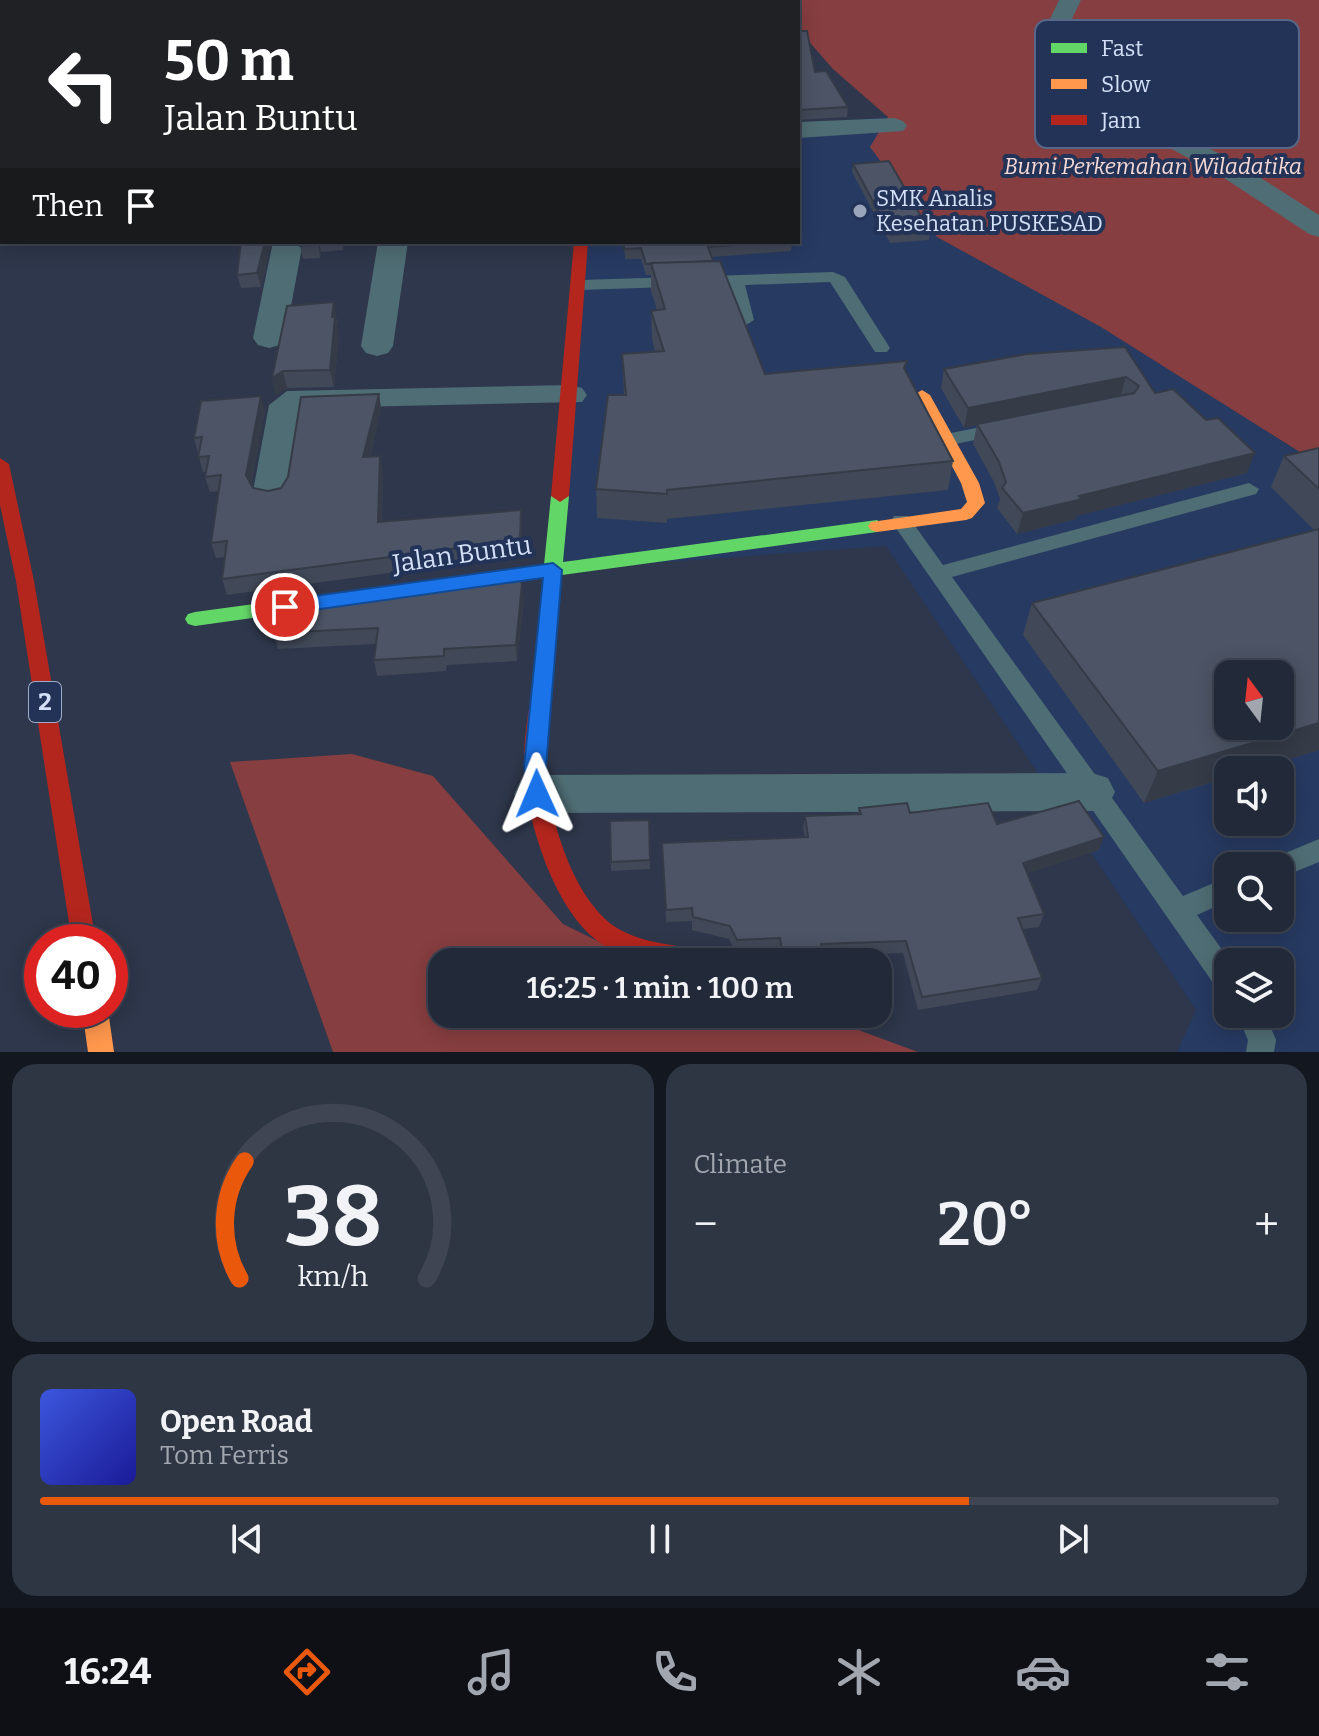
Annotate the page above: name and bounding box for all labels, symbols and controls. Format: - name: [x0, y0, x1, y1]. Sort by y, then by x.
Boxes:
- legend: [1035, 20, 1299, 148]
- text: 50 m: [164, 28, 294, 95]
- icon: left: [32, 32, 136, 136]
- text: Fast: [1101, 35, 1143, 62]
- text: Slow: [1101, 71, 1151, 98]
- text: Jalan Buntu: [164, 96, 357, 140]
- text: Jam: [1100, 107, 1141, 134]
- park label: Bumi Perkemahan Wiladatika: [1004, 153, 1302, 180]
- icon: arrive: [119, 184, 163, 228]
- place label: SMK Analis Kesehatan PUSKESAD: [876, 185, 1103, 237]
- text: Then: [32, 188, 103, 224]
- marker: SMK Analis Kesehatan PUSKESAD: [851, 202, 869, 220]
- street label: Jalan Buntu: [390, 529, 533, 580]
- pin: [251, 573, 319, 641]
- icon: arrive: [263, 585, 307, 629]
- north arrow: [1214, 660, 1294, 740]
- map controls: [1214, 660, 1294, 1028]
- road number: 2: [29, 682, 61, 722]
- position arrow: [495, 752, 579, 836]
- button: sound: [1214, 756, 1294, 836]
- button: search: [1214, 852, 1294, 932]
- speed limit sign: 40: [24, 924, 128, 1028]
- button: layers: [1214, 948, 1294, 1028]
- text: 16:25 · 1 min · 100 m: [527, 970, 793, 1006]
- text: Climate: [694, 1149, 787, 1180]
- text: 38: [284, 1167, 382, 1267]
- text: 20°: [937, 1189, 1035, 1261]
- text: −: [694, 1198, 718, 1251]
- text: +: [1254, 1198, 1279, 1251]
- text: km/h: [297, 1259, 368, 1294]
- text: Open Road: [160, 1404, 313, 1440]
- text: Tom Ferris: [160, 1440, 289, 1471]
- icon: previous: [225, 1517, 269, 1561]
- icon: pause: [638, 1517, 682, 1561]
- icon: next: [1051, 1517, 1095, 1561]
- icon: directions: [279, 1644, 335, 1700]
- icon: music: [463, 1644, 519, 1700]
- icon: phone: [647, 1644, 703, 1700]
- icon: climate: [831, 1644, 887, 1700]
- icon: car: [1015, 1644, 1071, 1700]
- icon: filters: [1199, 1644, 1255, 1700]
- text: 16:24: [64, 1650, 151, 1694]

